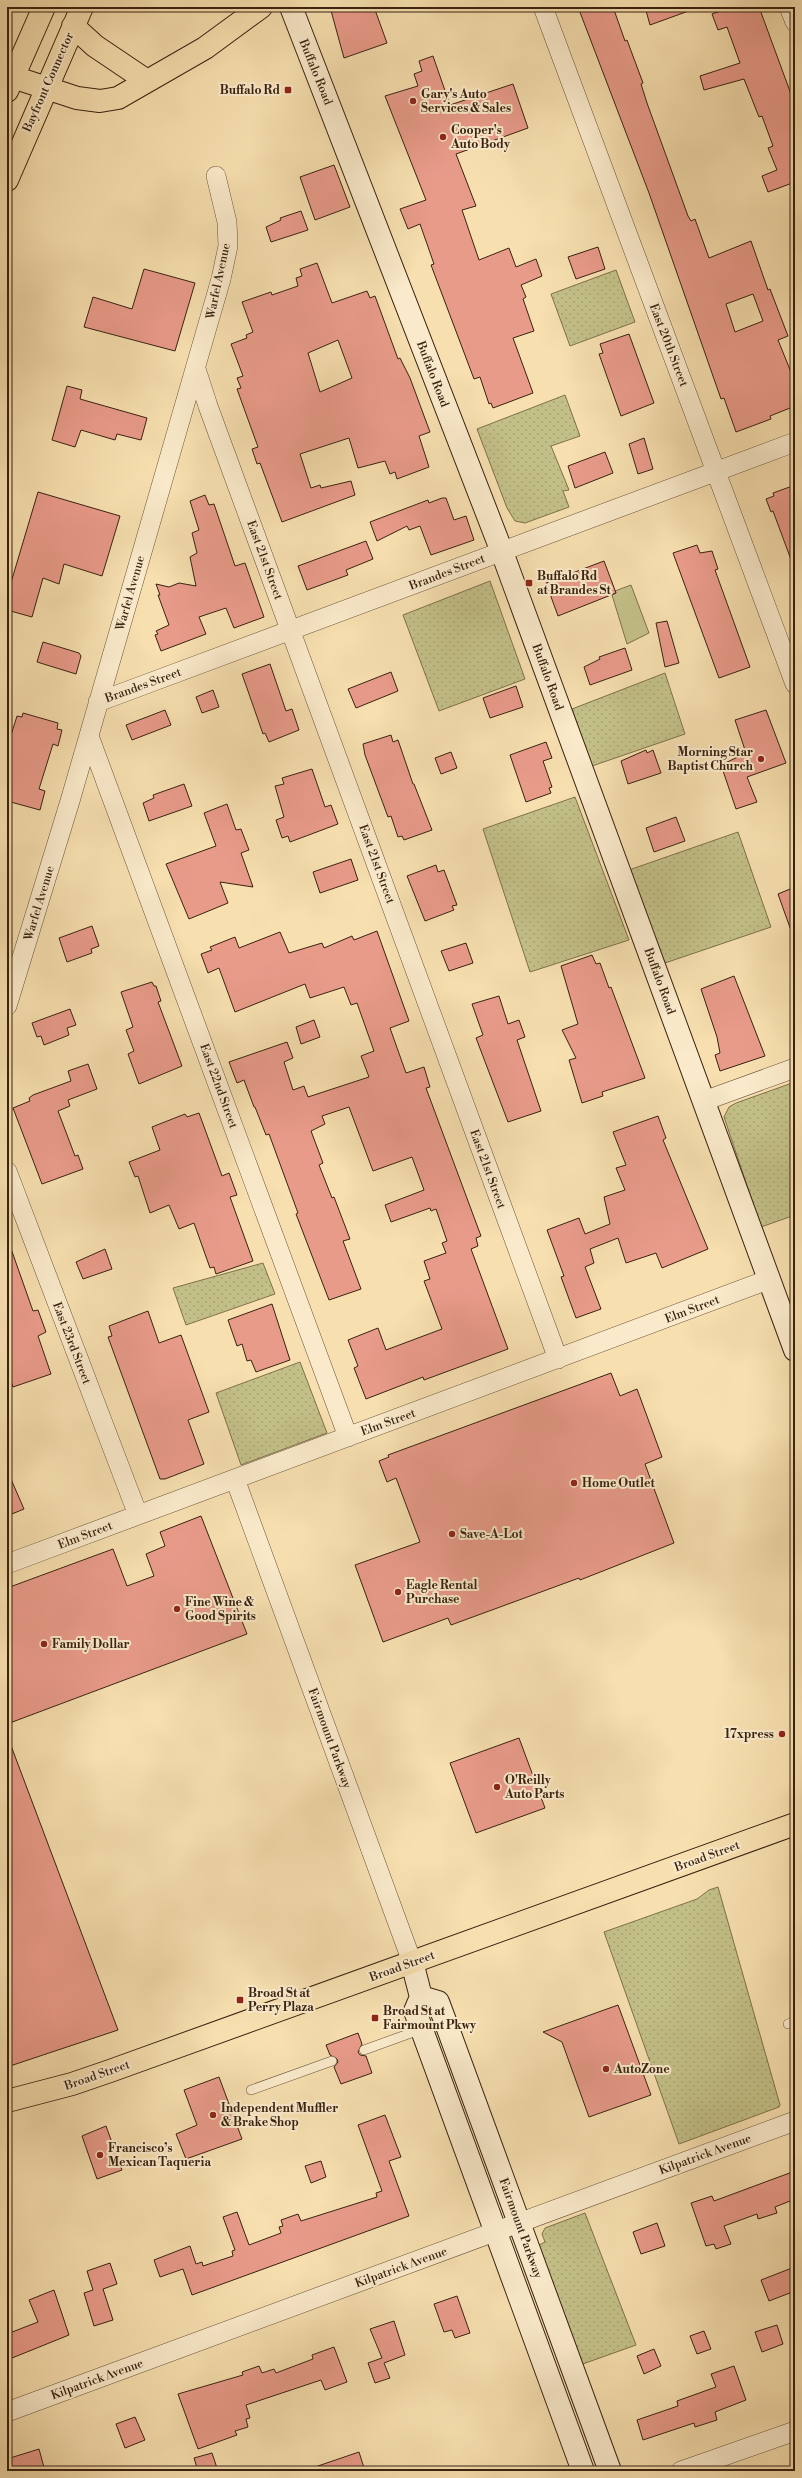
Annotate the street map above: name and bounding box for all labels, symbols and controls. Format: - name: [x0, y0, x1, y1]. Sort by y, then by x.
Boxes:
- street label: Bayfront Connector: [19, 30, 77, 135]
- street label: Buffalo Road: [295, 36, 336, 107]
- place label: Buffalo Rd: [220, 83, 280, 98]
- marker: Buffalo Rd: [283, 85, 293, 95]
- place label: Gary's Auto Services & Sales: [421, 87, 511, 116]
- marker: Gary's Auto Services & Sales: [408, 96, 418, 106]
- place label: Cooper's Auto Body: [450, 123, 511, 152]
- marker: Cooper's Auto Body: [438, 132, 448, 142]
- street label: Warfel Avenue: [203, 242, 234, 321]
- street label: East 20th Street: [646, 301, 692, 390]
- street label: Buffalo Road: [413, 338, 452, 410]
- street label: East 21st Street: [243, 518, 286, 603]
- street label: Brandes Street: [406, 551, 488, 594]
- street label: Warfel Avenue: [112, 554, 148, 633]
- place label: Buffalo Rd at Brandes St: [537, 569, 612, 598]
- marker: Buffalo Rd at Brandes St: [524, 578, 534, 588]
- street label: Buffalo Road: [528, 641, 567, 713]
- street label: Brandes Street: [102, 664, 184, 707]
- place label: Morning Star Baptist Church: [668, 745, 754, 774]
- marker: Morning Star Baptist Church: [756, 754, 766, 764]
- street label: East 21st Street: [355, 822, 398, 907]
- street label: Warfel Avenue: [21, 864, 58, 943]
- street label: Buffalo Road: [640, 945, 679, 1017]
- street label: East 22nd Street: [196, 1042, 241, 1131]
- street label: East 21st Street: [466, 1127, 509, 1212]
- street label: Elm Street: [663, 1292, 722, 1327]
- street label: East 23rd Street: [49, 1300, 94, 1387]
- street label: Elm Street: [359, 1405, 418, 1439]
- place label: Home Outlet: [582, 1476, 655, 1491]
- marker: Home Outlet: [569, 1478, 579, 1488]
- street label: Elm Street: [56, 1518, 115, 1553]
- place label: Save-A-Lot: [460, 1527, 524, 1542]
- marker: Save-A-Lot: [447, 1529, 457, 1539]
- place label: Eagle Rental Purchase: [406, 1578, 478, 1607]
- marker: Eagle Rental Purchase: [393, 1587, 403, 1597]
- place label: Fine Wine & Good Spirits: [185, 1595, 256, 1624]
- marker: Fine Wine & Good Spirits: [172, 1604, 182, 1614]
- place label: Family Dollar: [52, 1637, 130, 1652]
- marker: Family Dollar: [39, 1639, 49, 1649]
- street label: Fairmount Parkway: [304, 1686, 355, 1791]
- place label: 17xpress: [725, 1727, 774, 1742]
- marker: 17xpress: [777, 1729, 787, 1739]
- place label: O'Reilly Auto Parts: [504, 1773, 564, 1802]
- marker: O'Reilly Auto Parts: [492, 1782, 502, 1792]
- street label: Broad Street: [672, 1838, 742, 1876]
- street label: Broad Street: [367, 1948, 437, 1986]
- place label: Broad St at Perry Plaza: [248, 1986, 314, 2015]
- marker: Broad St at Perry Plaza: [235, 1995, 245, 2005]
- place label: Broad St at Fairmount Pkwy: [383, 2004, 477, 2033]
- marker: Broad St at Fairmount Pkwy: [370, 2013, 380, 2023]
- street label: Broad Street: [62, 2057, 133, 2094]
- place label: AutoZone: [613, 2062, 670, 2077]
- marker: AutoZone: [601, 2064, 611, 2074]
- place label: Independent Muffler & Brake Shop: [221, 2101, 338, 2130]
- marker: Independent Muffler & Brake Shop: [208, 2110, 218, 2120]
- street label: Kilpatrick Avenue: [657, 2131, 753, 2178]
- place label: Francisco’s Mexican Taqueria: [108, 2141, 211, 2170]
- marker: Francisco’s Mexican Taqueria: [95, 2150, 105, 2160]
- street label: Fairmount Parkway: [495, 2176, 546, 2281]
- street label: Kilpatrick Avenue: [353, 2244, 449, 2291]
- street label: Kilpatrick Avenue: [49, 2356, 145, 2403]

